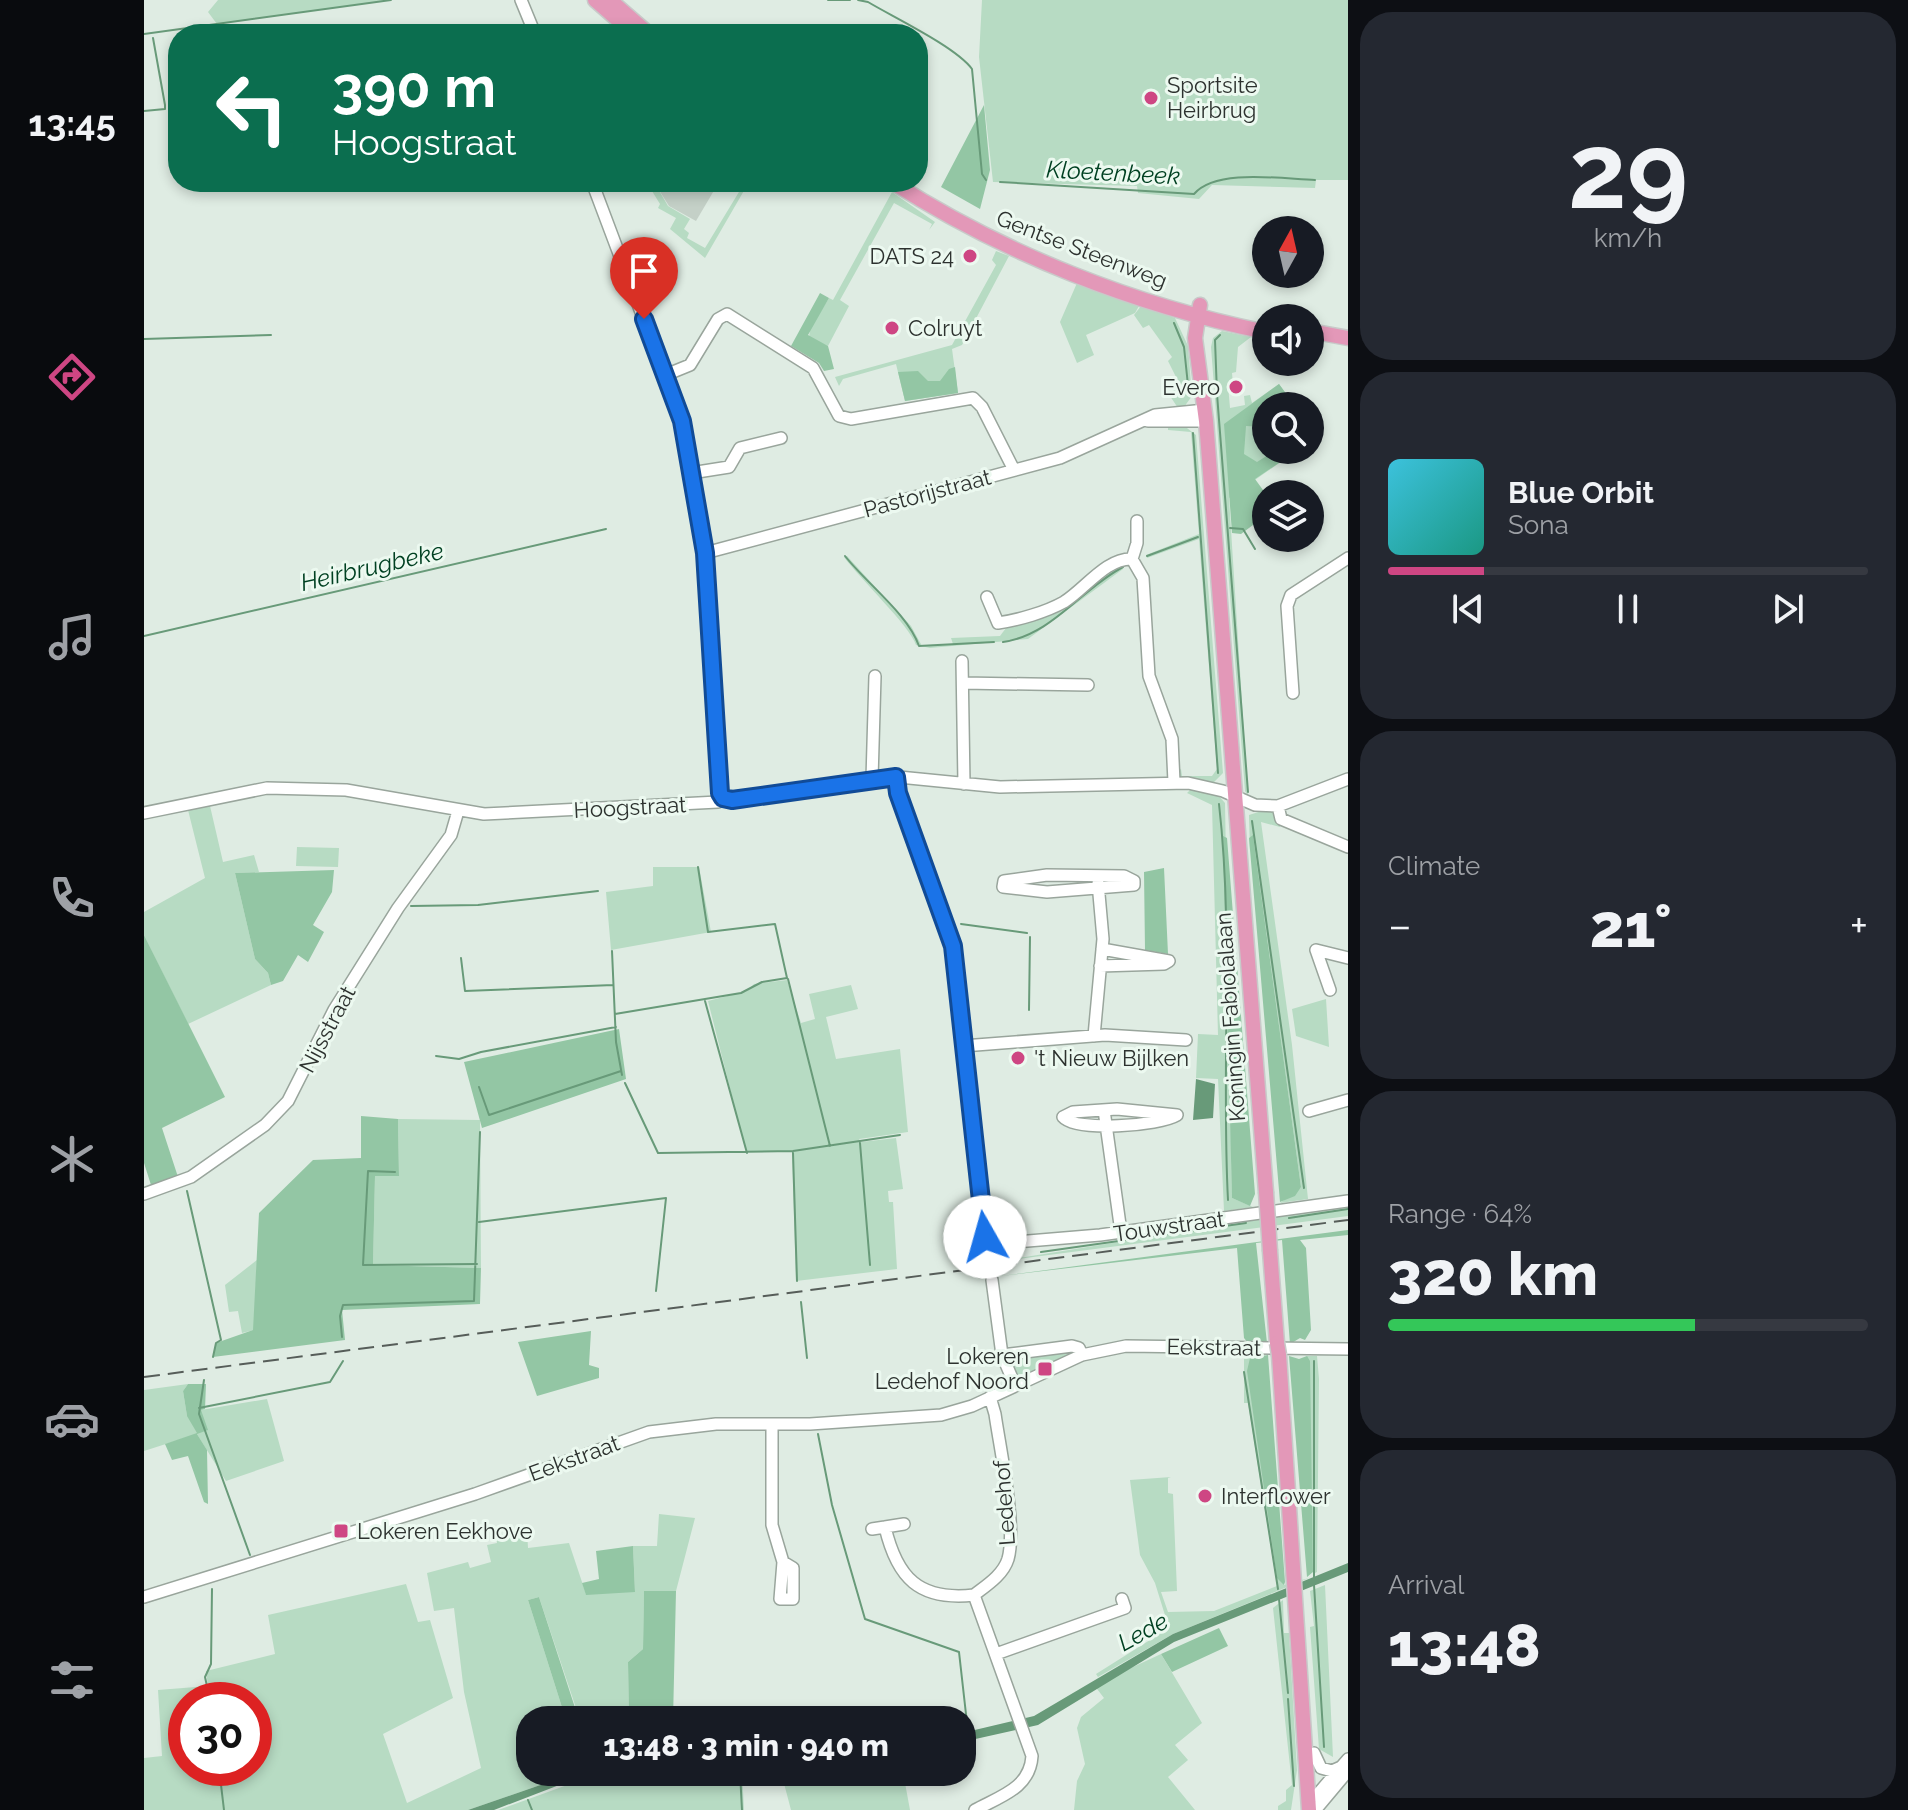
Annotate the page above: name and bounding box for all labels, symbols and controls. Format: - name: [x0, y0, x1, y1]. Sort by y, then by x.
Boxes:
- text: 390 m: [332, 54, 496, 120]
- icon: left: [200, 56, 304, 160]
- place label: Sportsite Heirbrug: [1167, 72, 1258, 123]
- marker: Sportsite Heirbrug: [1142, 89, 1160, 107]
- text: 13:45: [28, 102, 116, 144]
- text: 29: [1568, 110, 1688, 232]
- text: Hoogstraat: [332, 121, 517, 163]
- water label: Kloetenbeek: [1045, 155, 1181, 190]
- street label: Gentse Steenweg: [993, 204, 1171, 294]
- north arrow: [1252, 216, 1324, 288]
- map controls: [1252, 216, 1324, 552]
- text: km/h: [1594, 223, 1662, 253]
- pin: [610, 237, 678, 319]
- place label: DATS 24: [870, 243, 954, 269]
- marker: DATS 24: [961, 247, 979, 265]
- icon: arrive: [622, 249, 666, 293]
- button: sound: [1252, 304, 1324, 376]
- place label: Colruyt: [908, 315, 983, 341]
- marker: Colruyt: [883, 319, 901, 337]
- icon: directions: [44, 349, 100, 405]
- place label: Evero: [1162, 374, 1220, 400]
- marker: Evero: [1227, 378, 1245, 396]
- button: search: [1252, 392, 1324, 464]
- street label: Pastorijstraat: [860, 463, 994, 522]
- text: Blue Orbit: [1508, 475, 1654, 510]
- button: layers: [1252, 480, 1324, 552]
- text: Sona: [1508, 510, 1569, 540]
- water label: Heirbrugbeke: [298, 536, 446, 597]
- icon: previous: [1446, 587, 1490, 631]
- icon: pause: [1606, 587, 1650, 631]
- icon: next: [1766, 587, 1810, 631]
- icon: music: [44, 609, 100, 665]
- street label: Hoogstraat: [573, 791, 688, 823]
- text: Climate: [1388, 851, 1480, 881]
- icon: phone: [44, 870, 100, 926]
- text: 21°: [1590, 891, 1672, 961]
- text: −: [1388, 900, 1412, 951]
- text: +: [1850, 900, 1868, 951]
- street label: Koningin Fabiolalaan: [1210, 912, 1250, 1122]
- street label: Nijsstraat: [293, 981, 361, 1077]
- place label: 't Nieuw Bijlken: [1034, 1045, 1189, 1071]
- marker: 't Nieuw Bijlken: [1009, 1049, 1027, 1067]
- icon: climate: [44, 1131, 100, 1187]
- position arrow: [943, 1195, 1027, 1279]
- text: Range · 64%: [1388, 1199, 1532, 1229]
- street label: Touwstraat: [1112, 1205, 1227, 1247]
- text: 320 km: [1388, 1239, 1598, 1309]
- street label: Eekstraat: [1166, 1333, 1262, 1361]
- place label: Lokeren Ledehof Noord: [875, 1343, 1029, 1394]
- marker: Lokeren Ledehof Noord: [1036, 1360, 1054, 1378]
- icon: car: [44, 1391, 100, 1447]
- street label: Eekstraat: [525, 1429, 623, 1486]
- street label: Ledehof: [988, 1459, 1020, 1546]
- place label: Interflower: [1221, 1483, 1331, 1509]
- marker: Interflower: [1196, 1487, 1214, 1505]
- place label: Lokeren Eekhove: [357, 1518, 533, 1544]
- marker: Lokeren Eekhove: [332, 1522, 350, 1540]
- text: Arrival: [1388, 1570, 1464, 1600]
- water label: Lede: [1113, 1606, 1173, 1657]
- text: 13:48: [1388, 1610, 1541, 1680]
- icon: filters: [44, 1652, 100, 1708]
- speed limit sign: 30: [168, 1682, 272, 1786]
- text: 13:48 · 3 min · 940 m: [603, 1728, 889, 1763]

